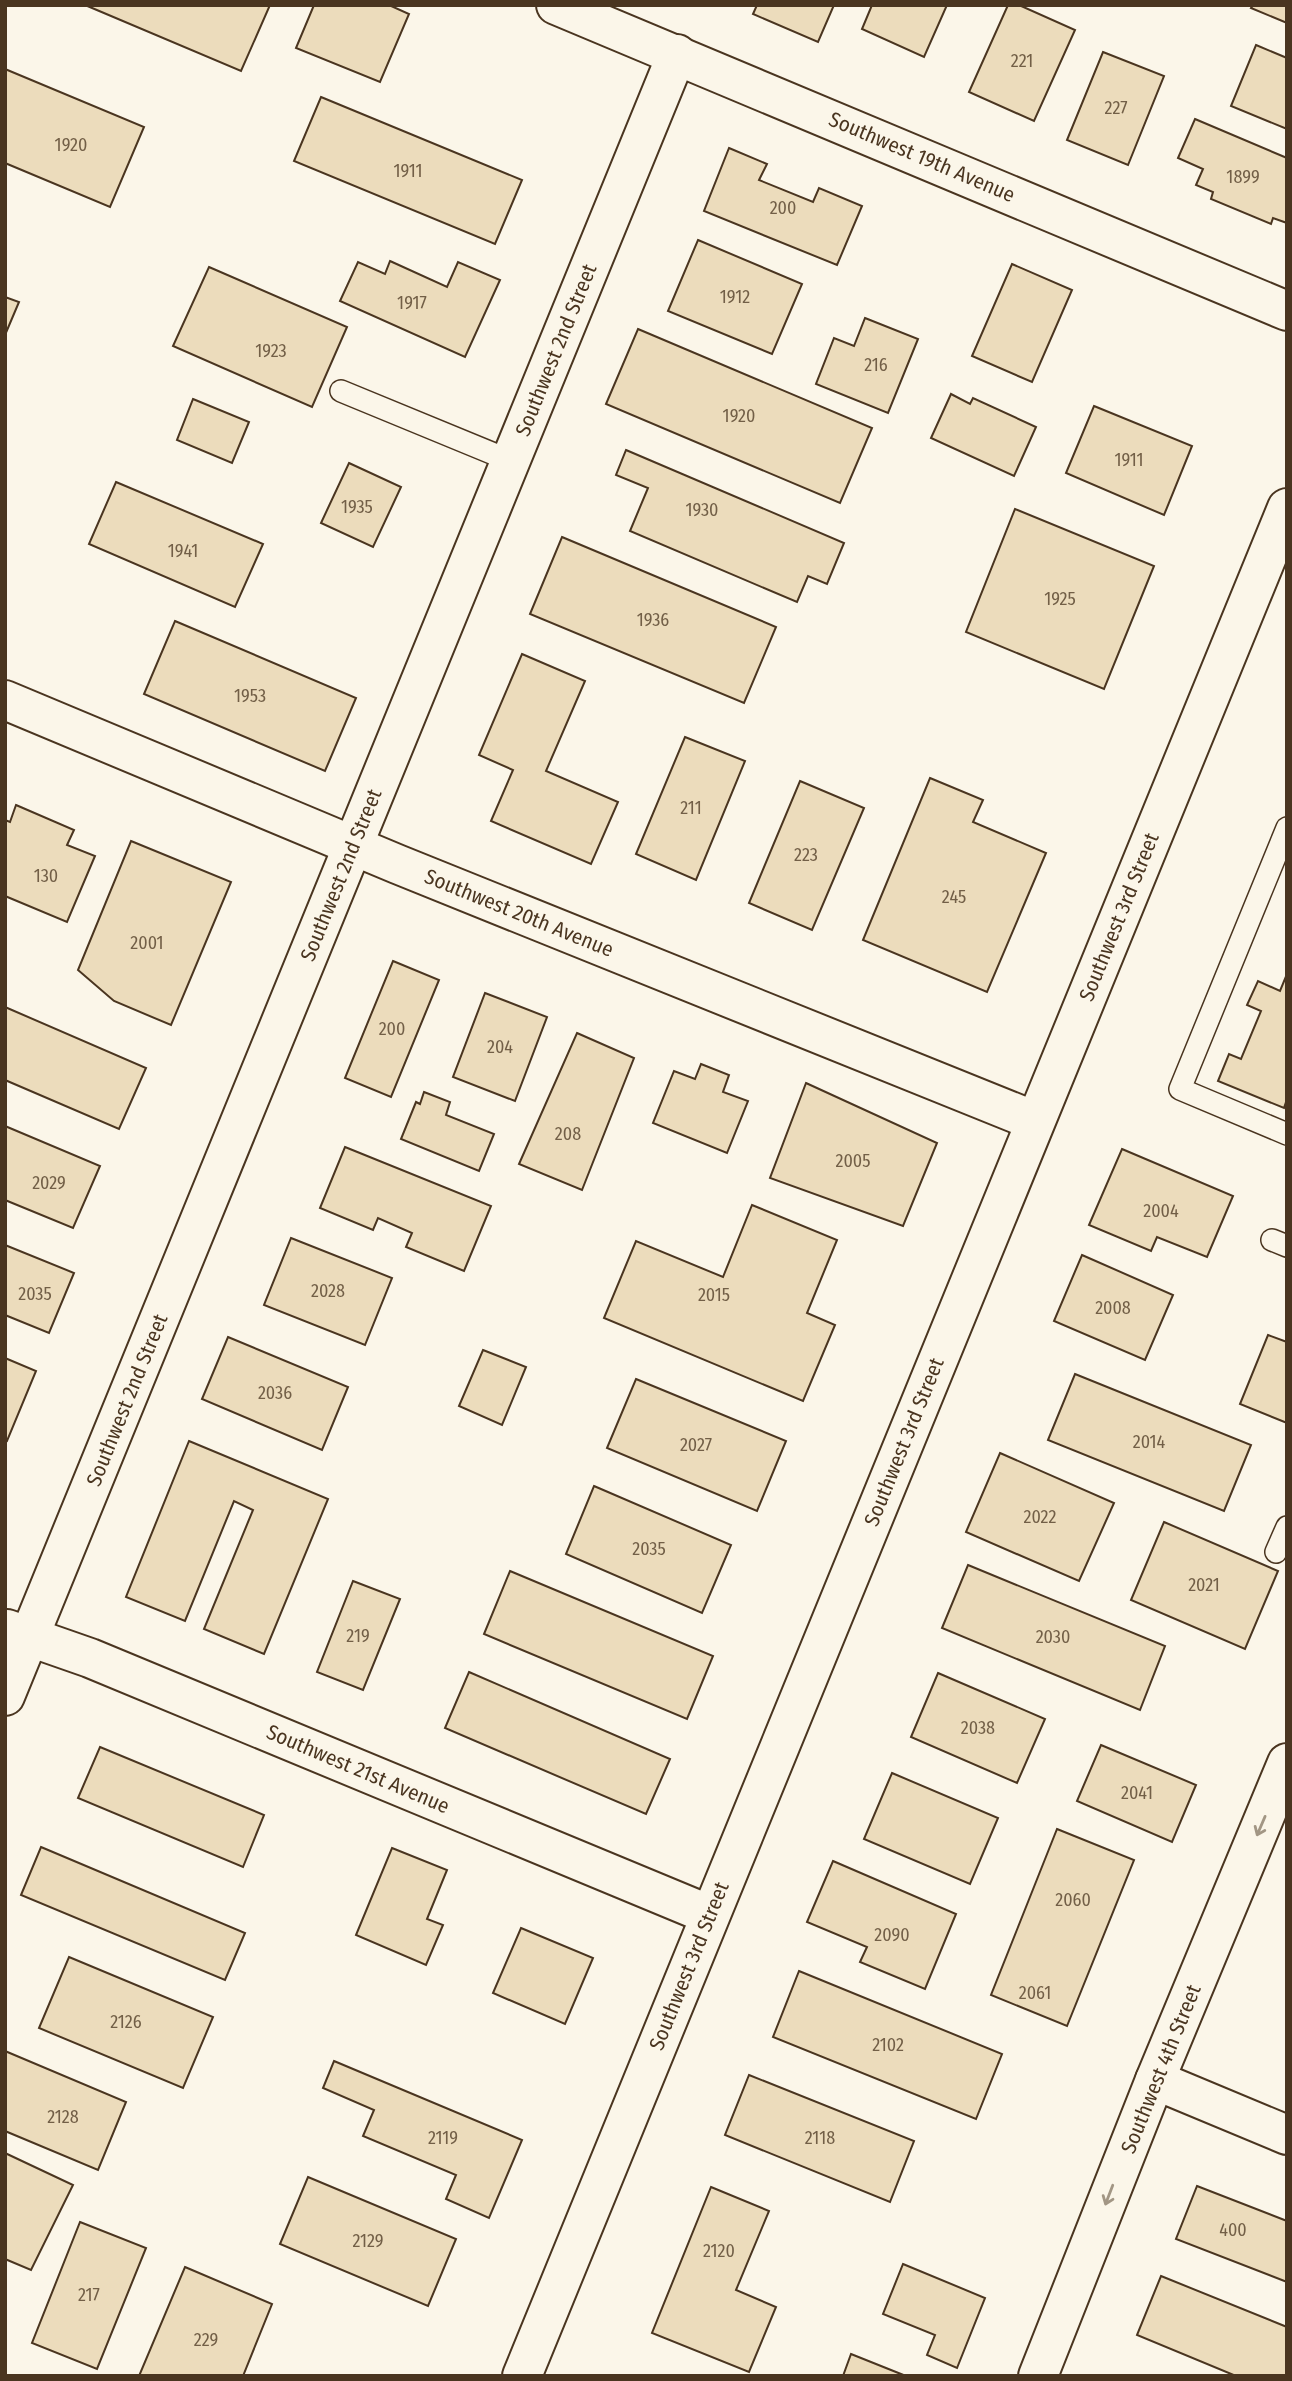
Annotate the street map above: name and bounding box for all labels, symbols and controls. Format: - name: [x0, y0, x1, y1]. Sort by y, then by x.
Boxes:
- house number: 221: [1011, 50, 1033, 72]
- house number: 227: [1104, 97, 1128, 119]
- street label: Southwest 19th Avenue: [825, 106, 1019, 208]
- house number: 1920: [55, 134, 87, 156]
- house number: 1911: [393, 160, 423, 182]
- house number: 1899: [1226, 166, 1260, 188]
- house number: 200: [770, 197, 796, 219]
- street label: Southwest 2nd Street: [510, 260, 602, 440]
- house number: 1912: [720, 286, 750, 308]
- house number: 1917: [397, 292, 427, 314]
- house number: 1923: [255, 340, 287, 362]
- house number: 216: [864, 354, 888, 376]
- house number: 1920: [723, 405, 755, 427]
- house number: 1911: [1114, 449, 1144, 471]
- house number: 1935: [341, 496, 373, 518]
- house number: 1930: [686, 499, 718, 521]
- house number: 1941: [168, 540, 198, 562]
- house number: 1925: [1044, 588, 1076, 610]
- house number: 1936: [637, 609, 669, 631]
- house number: 1953: [234, 685, 266, 707]
- street label: Southwest 2nd Street: [295, 785, 387, 965]
- house number: 211: [680, 797, 702, 819]
- street label: Southwest 3rd Street: [1073, 829, 1165, 1005]
- house number: 223: [794, 844, 818, 866]
- street label: Southwest 20th Avenue: [421, 863, 617, 963]
- house number: 130: [34, 865, 58, 887]
- house number: 245: [942, 886, 966, 908]
- house number: 2001: [130, 932, 164, 954]
- house number: 200: [379, 1018, 405, 1040]
- house number: 204: [487, 1036, 513, 1058]
- house number: 208: [555, 1123, 581, 1145]
- house number: 2005: [836, 1150, 870, 1172]
- house number: 2029: [32, 1172, 66, 1194]
- house number: 2004: [1143, 1200, 1179, 1222]
- house number: 2028: [311, 1280, 345, 1302]
- house number: 2035: [18, 1283, 52, 1305]
- house number: 2015: [698, 1284, 730, 1306]
- house number: 2008: [1095, 1297, 1131, 1319]
- street label: Southwest 2nd Street: [81, 1310, 173, 1490]
- street label: Southwest 3rd Street: [858, 1354, 950, 1530]
- house number: 2036: [258, 1382, 292, 1404]
- house number: 2014: [1133, 1431, 1166, 1453]
- house number: 2027: [680, 1434, 712, 1456]
- house number: 2022: [1024, 1506, 1057, 1528]
- house number: 2035: [632, 1538, 666, 1560]
- house number: 2021: [1188, 1574, 1220, 1596]
- house number: 219: [346, 1625, 370, 1647]
- house number: 2030: [1036, 1626, 1070, 1648]
- house number: 2038: [961, 1717, 995, 1739]
- street label: Southwest 21st Avenue: [263, 1719, 453, 1819]
- house number: 2041: [1121, 1782, 1153, 1804]
- one-way arrow: [1253, 1815, 1266, 1836]
- street label: Southwest 3rd Street: [643, 1878, 735, 2054]
- house number: 2060: [1055, 1889, 1091, 1911]
- house number: 2090: [874, 1924, 910, 1946]
- street label: Southwest 4th Street: [1115, 1981, 1207, 2157]
- house number: 2061: [1019, 1982, 1051, 2004]
- house number: 2126: [110, 2011, 142, 2033]
- house number: 2102: [872, 2034, 904, 2056]
- house number: 2128: [47, 2106, 79, 2128]
- house number: 2119: [428, 2127, 458, 2149]
- house number: 2118: [805, 2127, 835, 2149]
- one-way arrow: [1102, 2184, 1115, 2206]
- house number: 400: [1219, 2219, 1247, 2241]
- house number: 2129: [352, 2230, 384, 2252]
- house number: 2120: [703, 2240, 735, 2262]
- house number: 217: [78, 2284, 100, 2306]
- house number: 229: [194, 2329, 218, 2351]

